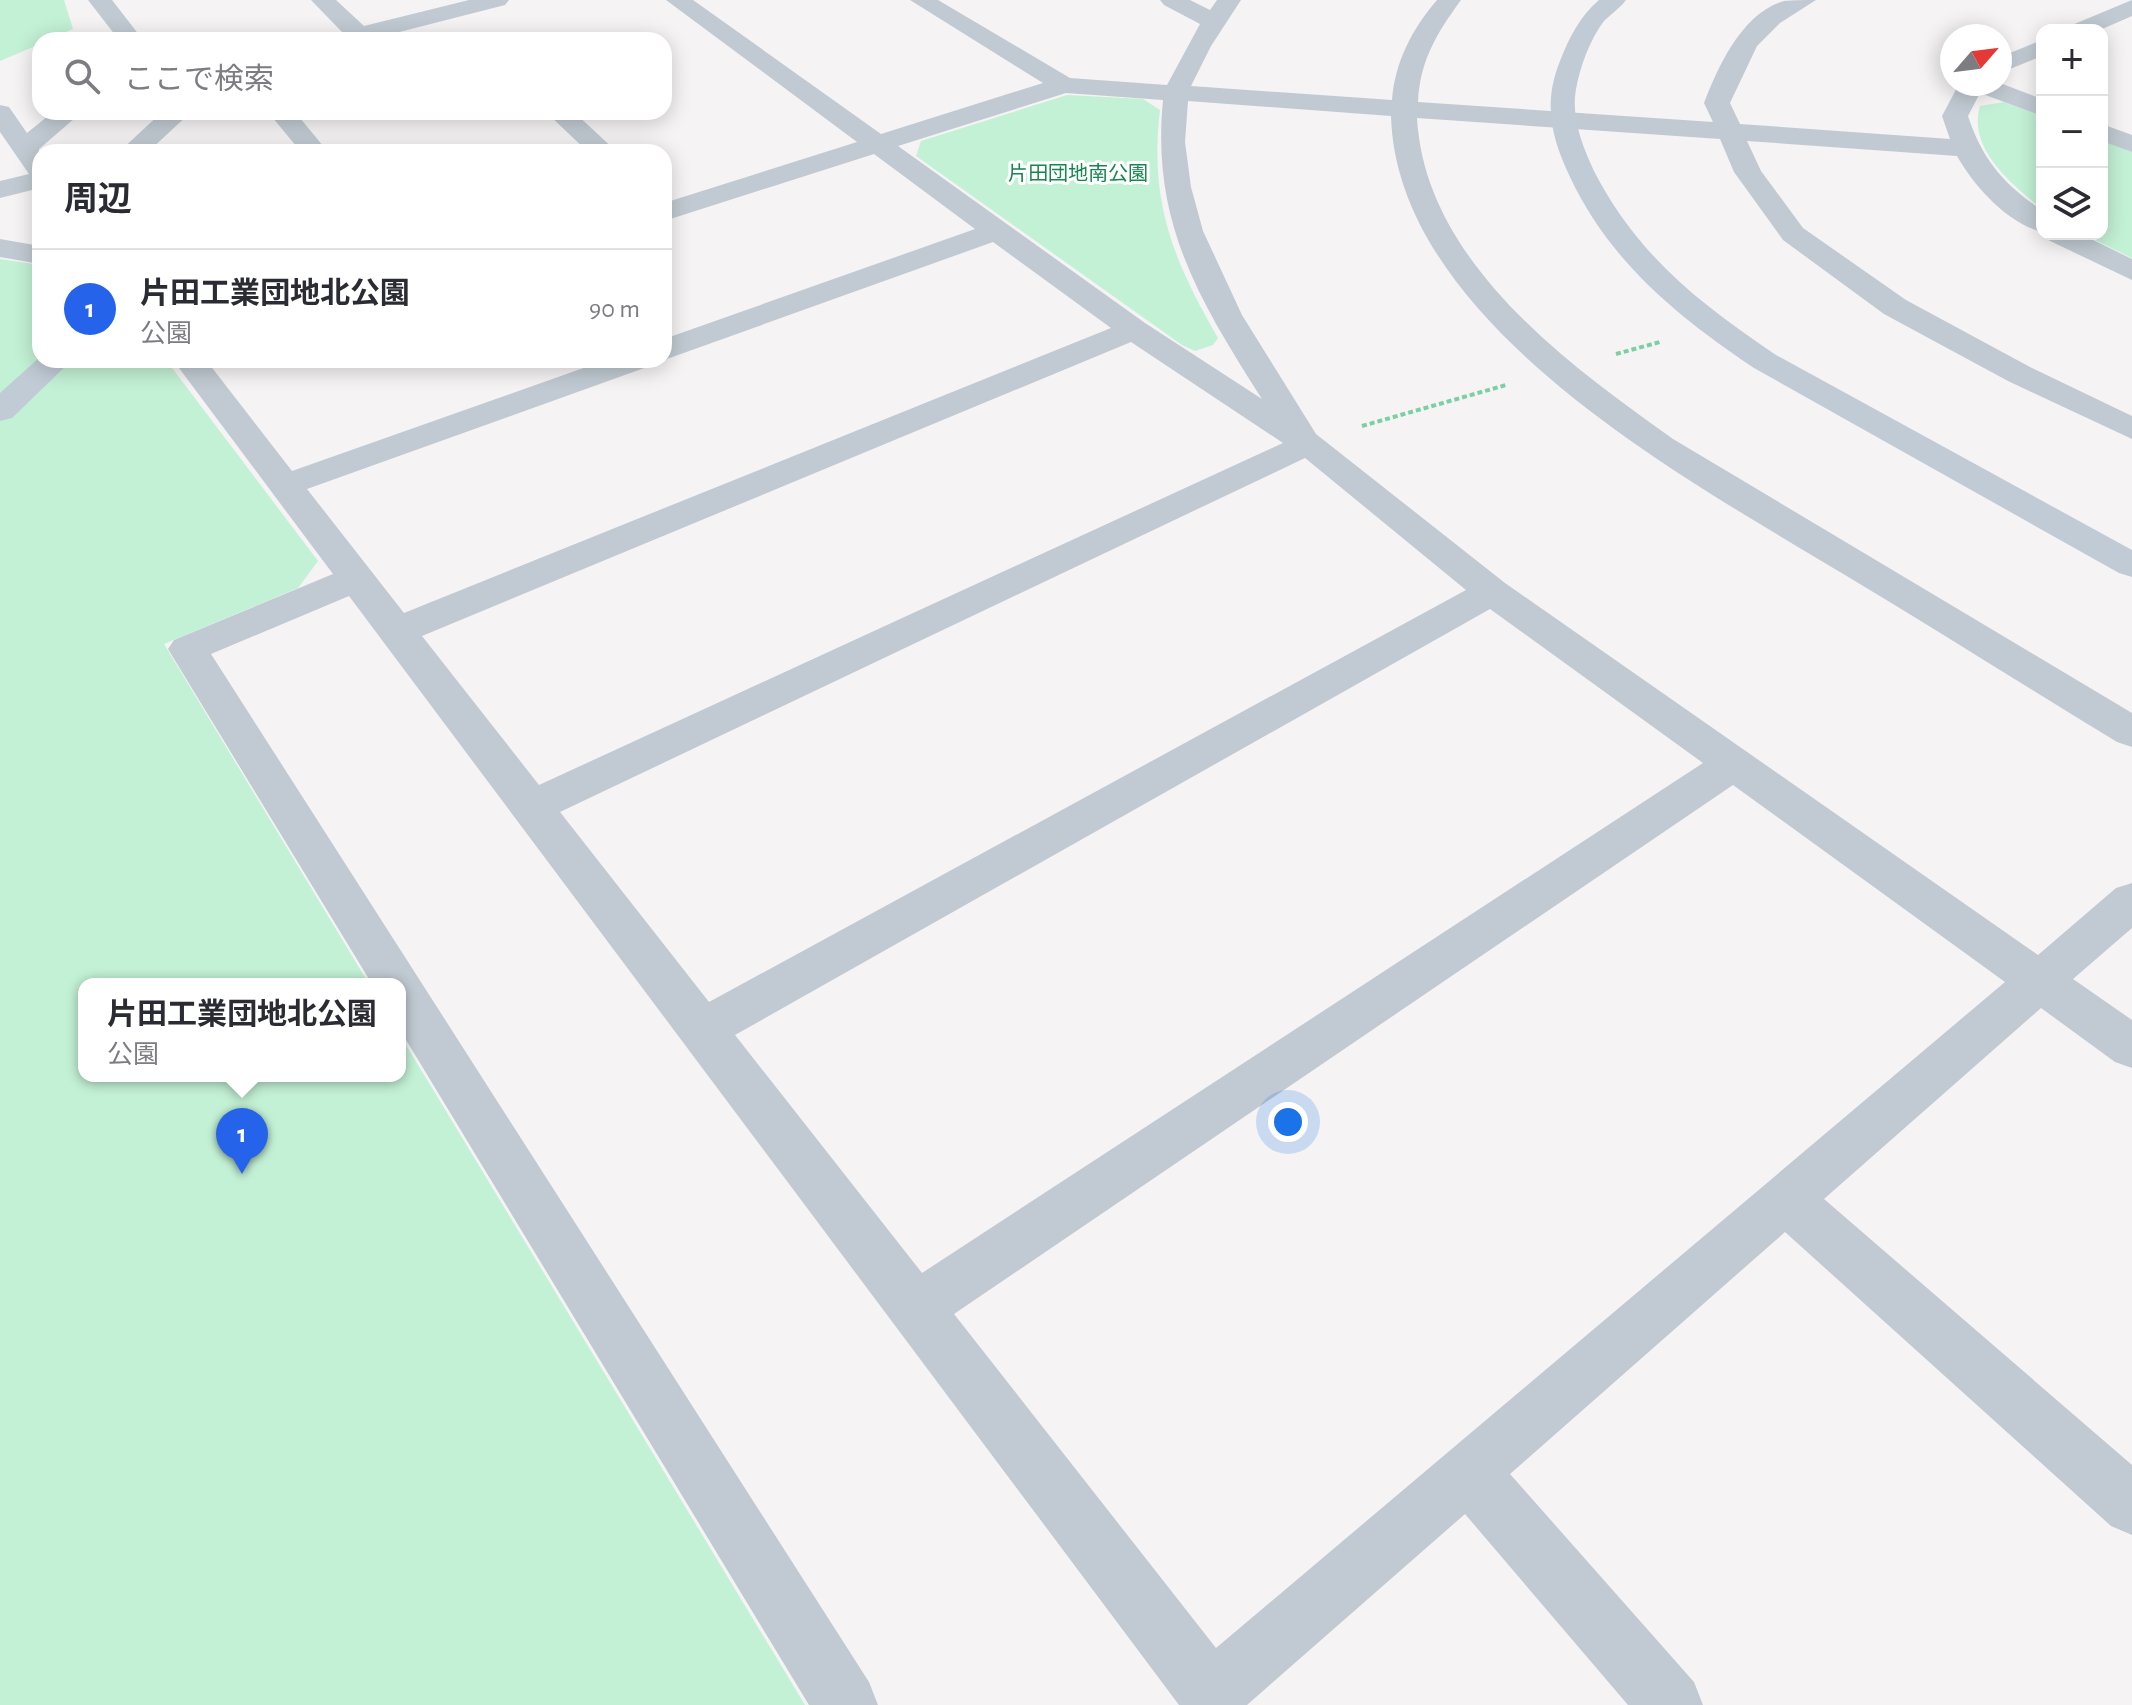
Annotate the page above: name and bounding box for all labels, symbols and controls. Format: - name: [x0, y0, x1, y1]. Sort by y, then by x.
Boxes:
- north arrow: [1940, 24, 2012, 96]
- map controls: [2036, 24, 2108, 240]
- button: +: [2036, 24, 2108, 96]
- search box: [32, 32, 672, 120]
- icon: search: [60, 54, 104, 98]
- text: ここで検索: [124, 65, 274, 95]
- button: −: [2036, 96, 2108, 168]
- park label: 片田団地南公園: [1008, 163, 1148, 184]
- button: layers: [2036, 168, 2108, 240]
- text: 周辺: [64, 183, 132, 217]
- text: 片田工業団地北公園: [140, 279, 410, 309]
- text: 1: [85, 296, 95, 322]
- text: 90 m: [589, 296, 640, 322]
- text: 公園: [140, 321, 192, 347]
- popup: [78, 978, 406, 1082]
- text: 片田工業団地北公園: [107, 1000, 377, 1030]
- text: 公園: [107, 1042, 159, 1068]
- your location: [1268, 1102, 1308, 1142]
- pin: 1: [216, 1108, 268, 1174]

